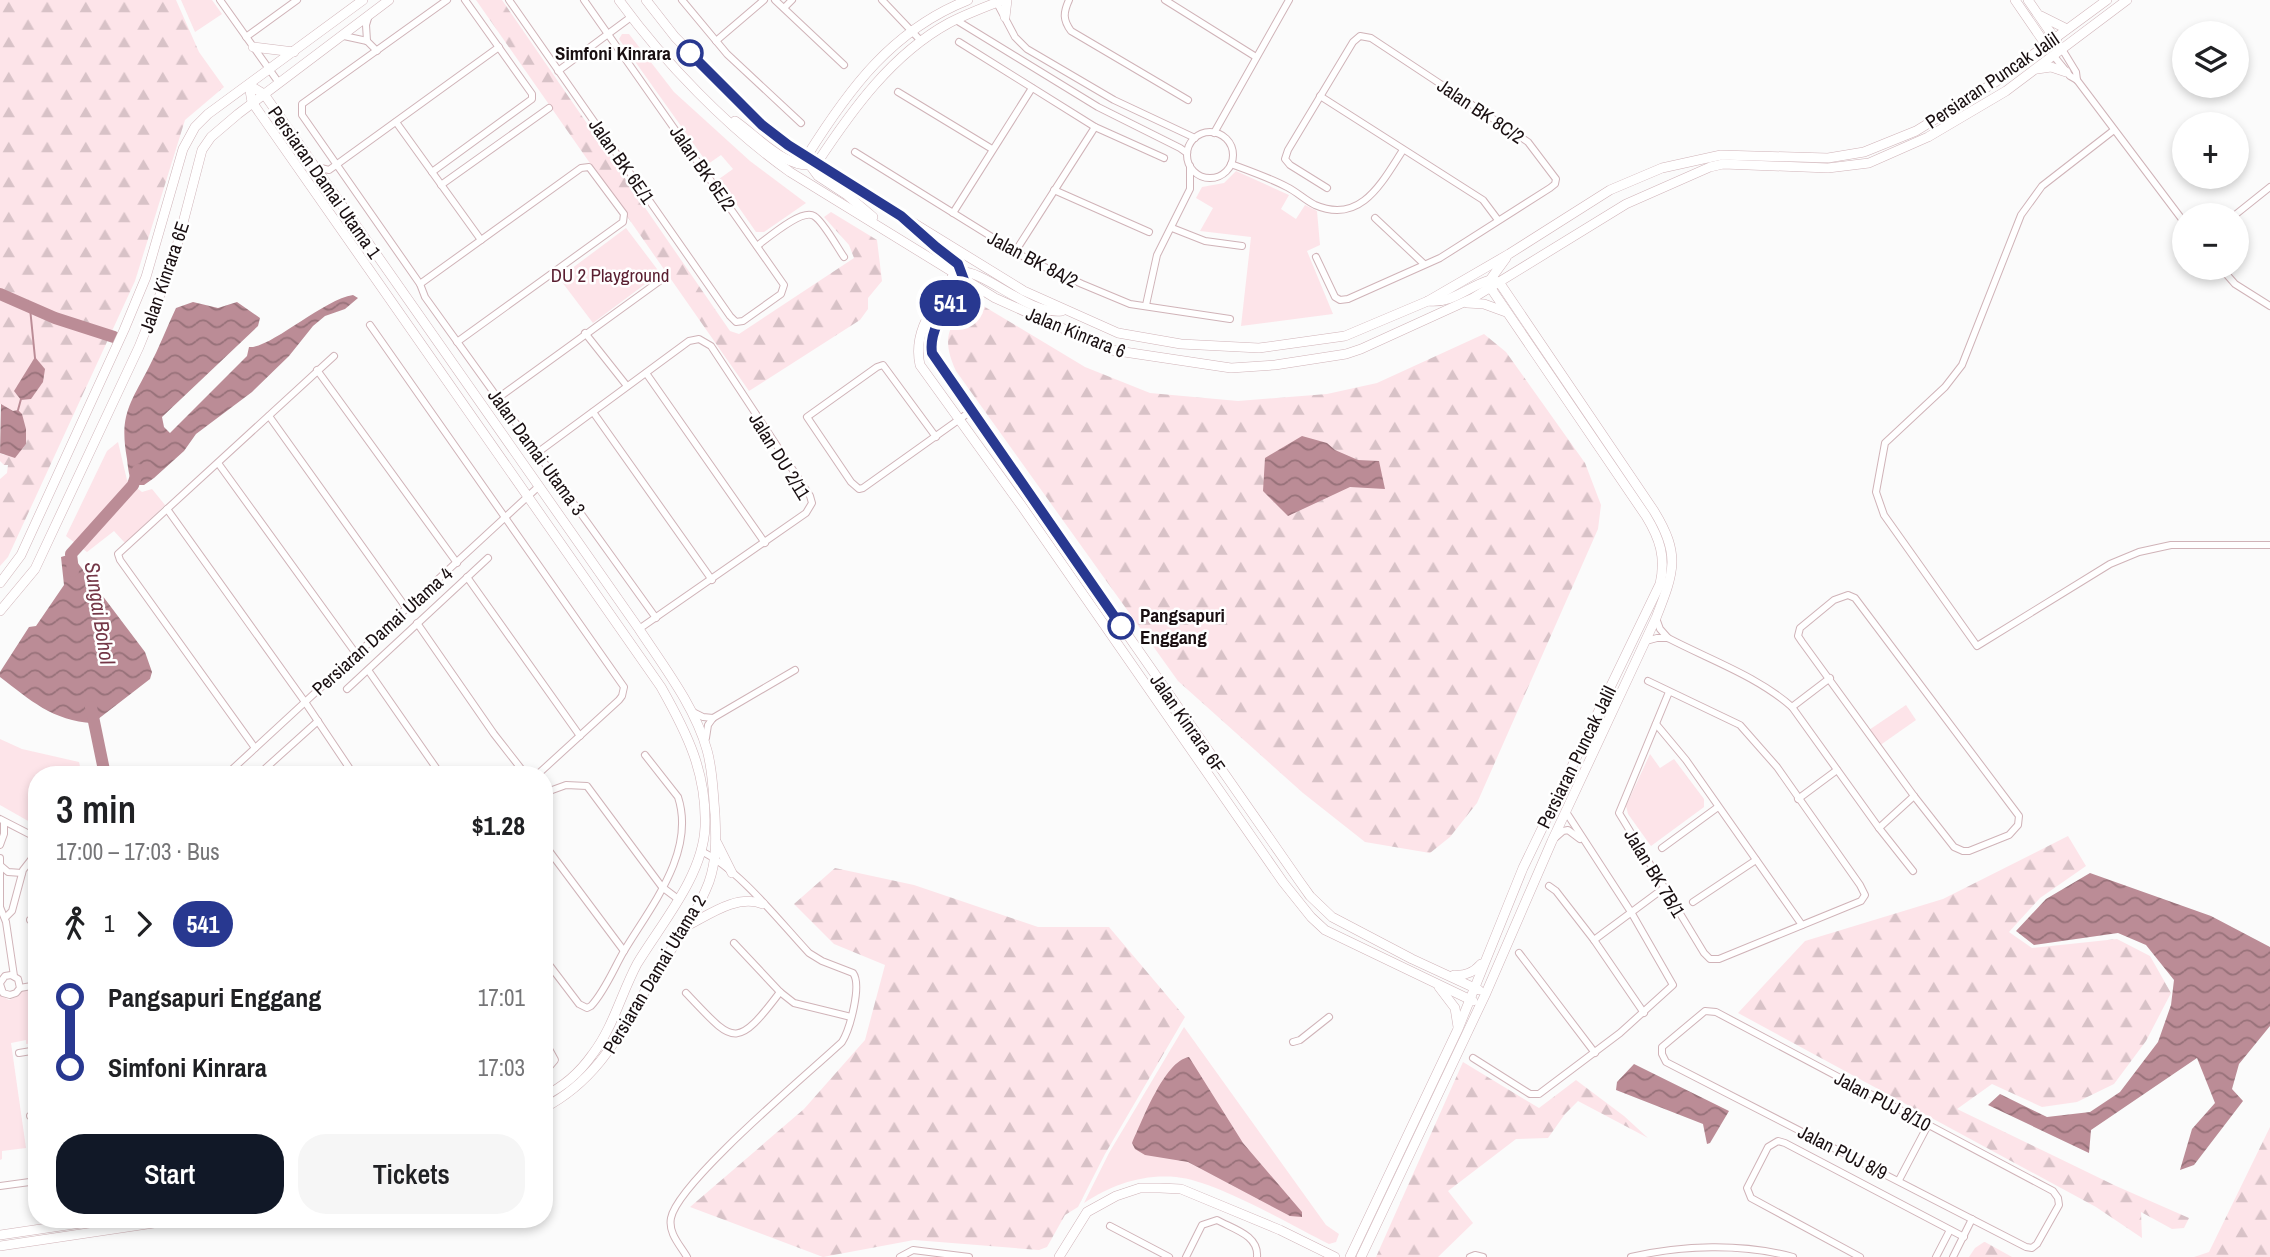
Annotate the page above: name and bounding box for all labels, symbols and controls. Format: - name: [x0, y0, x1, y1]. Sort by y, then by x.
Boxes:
- map controls: [2172, 21, 2249, 280]
- button: layers: [2172, 21, 2249, 98]
- street label: Persiaran Puncak Jalil: [1920, 26, 2064, 134]
- place label: Simfoni Kinrara: [555, 40, 671, 66]
- marker: Simfoni Kinrara: [677, 40, 703, 66]
- street label: Jalan BK 8C/2: [1432, 72, 1530, 150]
- street label: Persiaran Damai Utama 1: [262, 100, 388, 264]
- button: +: [2172, 112, 2249, 189]
- street label: Jalan BK 6E/1: [583, 113, 661, 209]
- street label: Jalan BK 6E/2: [664, 120, 742, 216]
- button: −: [2172, 203, 2249, 280]
- street label: Jalan Kinrara 6E: [133, 218, 195, 336]
- street label: Jalan BK 8A/2: [983, 224, 1083, 294]
- park label: DU 2 Playground: [551, 262, 669, 288]
- line badge: 541: [910, 280, 990, 326]
- text: 541: [934, 287, 966, 319]
- street label: Jalan Kinrara 6: [1022, 300, 1130, 364]
- street label: Jalan Damai Utama 3: [482, 383, 592, 521]
- street label: Jalan DU 2/11: [743, 408, 817, 505]
- water label: Sungai Bohol: [78, 560, 123, 667]
- street label: Persiaran Damai Utama 4: [306, 561, 458, 701]
- place label: Pangsapuri Enggang: [1140, 602, 1225, 650]
- marker: Pangsapuri Enggang: [1108, 613, 1134, 639]
- street label: Jalan Kinrara 6F: [1144, 668, 1232, 778]
- street label: Persiaran Puncak Jalil: [1530, 681, 1622, 833]
- text: 3 min: [56, 784, 136, 835]
- text: $1.28: [472, 808, 525, 843]
- street label: Jalan BK 7B/1: [1618, 824, 1692, 922]
- text: 17:00 – 17:03 · Bus: [56, 836, 220, 867]
- street label: Persiaran Damai Utama 2: [596, 890, 712, 1058]
- icon: walk: [56, 905, 94, 943]
- icon: forward: [125, 905, 163, 943]
- text: 1: [104, 908, 115, 939]
- text: 541: [187, 908, 219, 940]
- text: Pangsapuri Enggang: [108, 980, 321, 1015]
- text: 17:01: [478, 982, 525, 1013]
- text: Simfoni Kinrara: [108, 1050, 267, 1085]
- text: 17:03: [478, 1052, 525, 1083]
- street label: Jalan PUJ 8/10: [1830, 1065, 1936, 1137]
- street label: Jalan PUJ 8/9: [1794, 1118, 1892, 1186]
- button: Start: [56, 1134, 284, 1214]
- button: Tickets: [298, 1134, 525, 1214]

